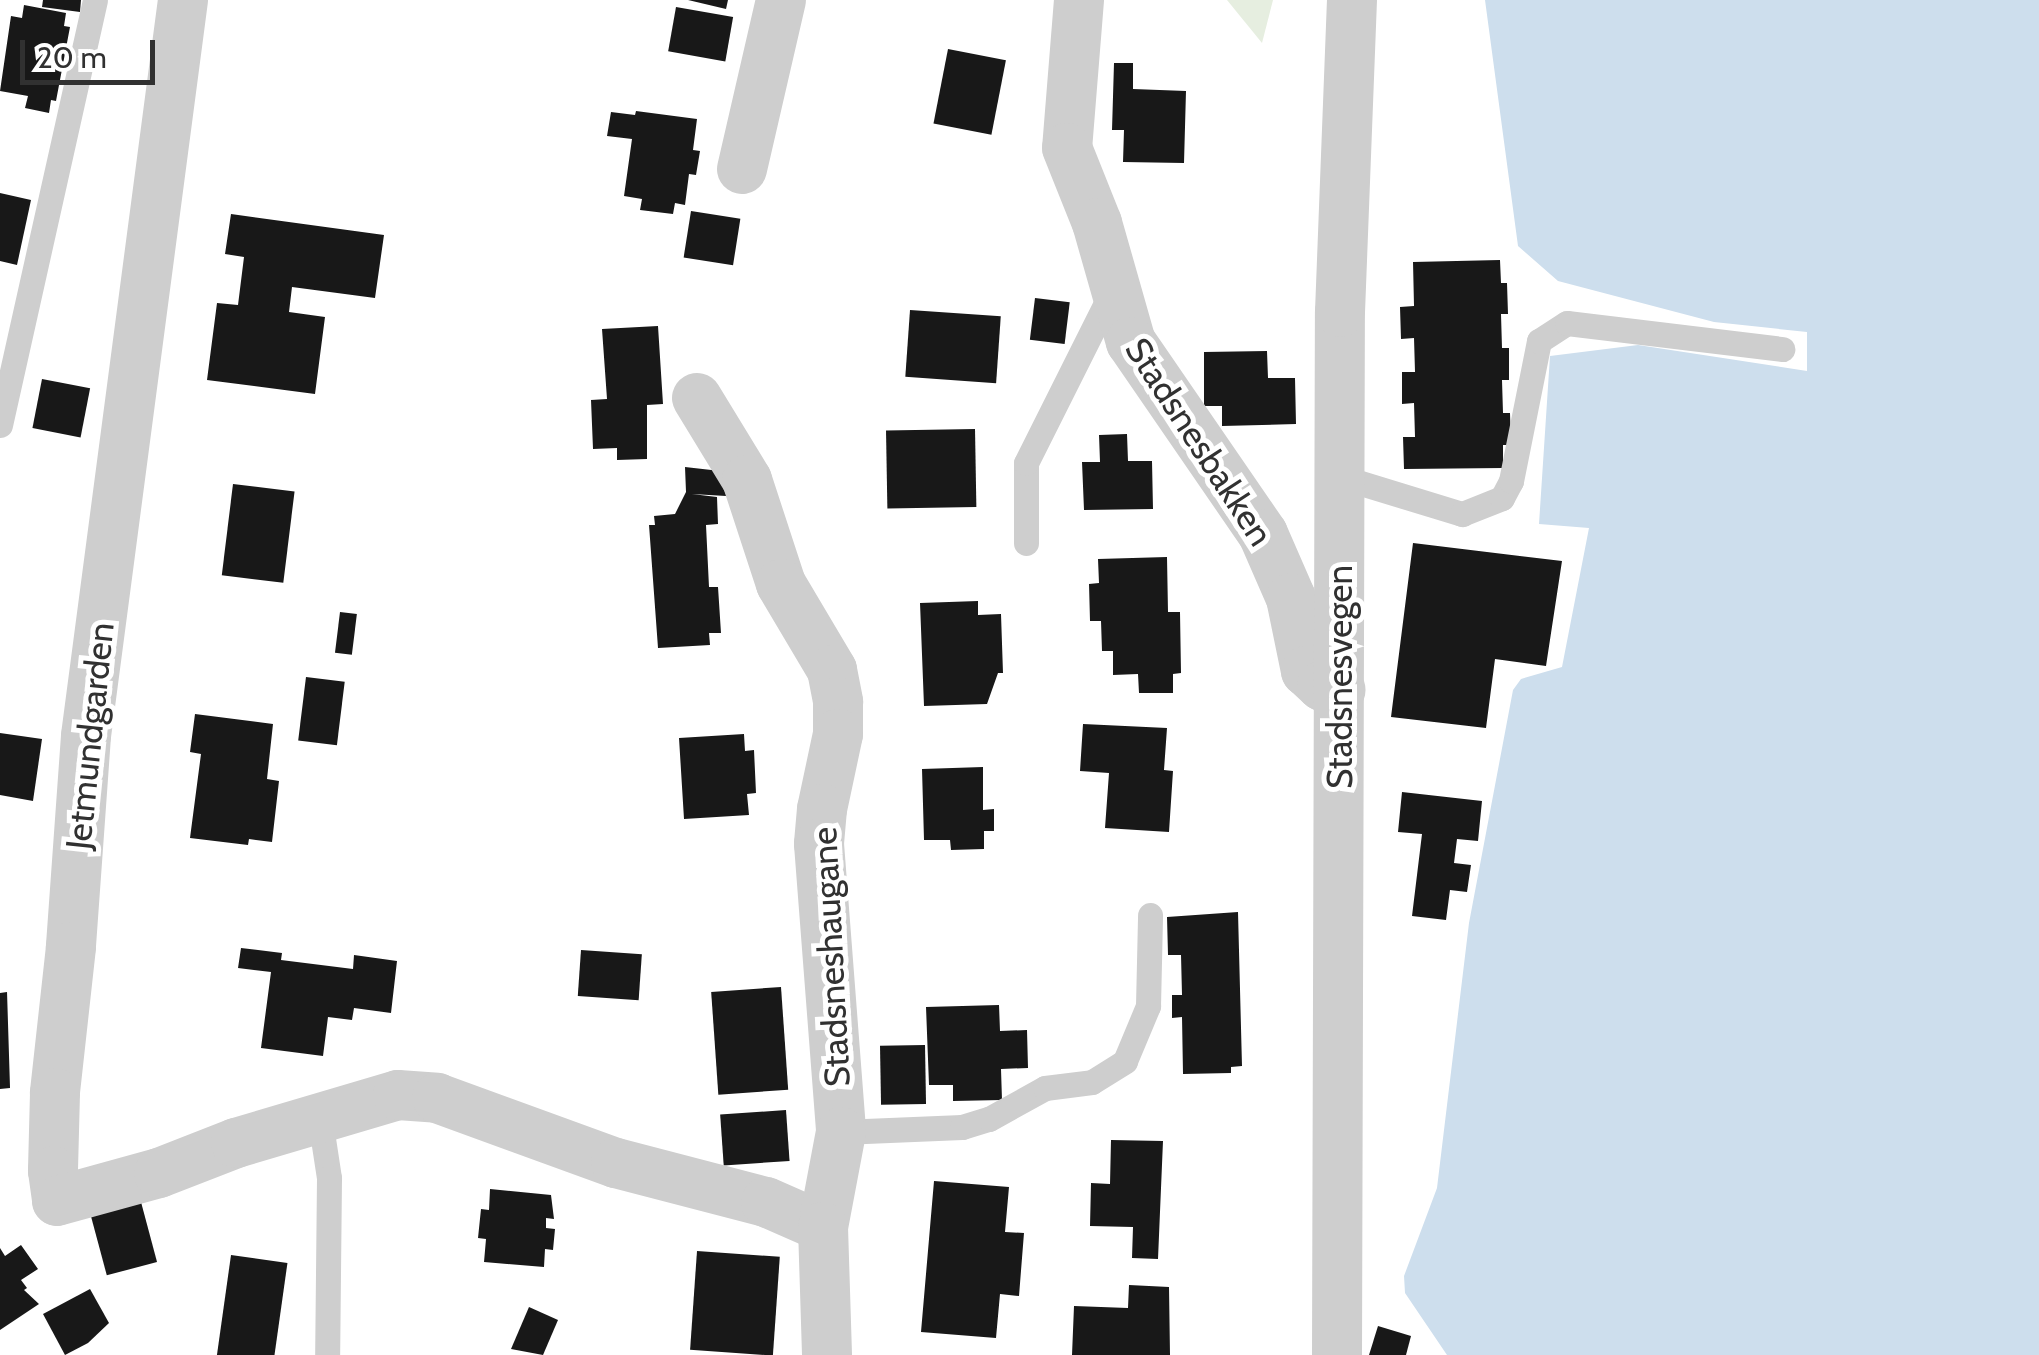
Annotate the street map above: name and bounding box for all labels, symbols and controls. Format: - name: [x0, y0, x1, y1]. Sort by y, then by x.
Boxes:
- scale bar: [25, 20, 160, 82]
- text: 20 m: [37, 39, 107, 76]
- street label: Stadsnesbakken: [1116, 330, 1282, 554]
- street label: Stadsnesvegen: [1319, 565, 1361, 789]
- street label: Jetmundgarden: [57, 620, 123, 852]
- street label: Stadsneshaugane: [803, 826, 859, 1088]

